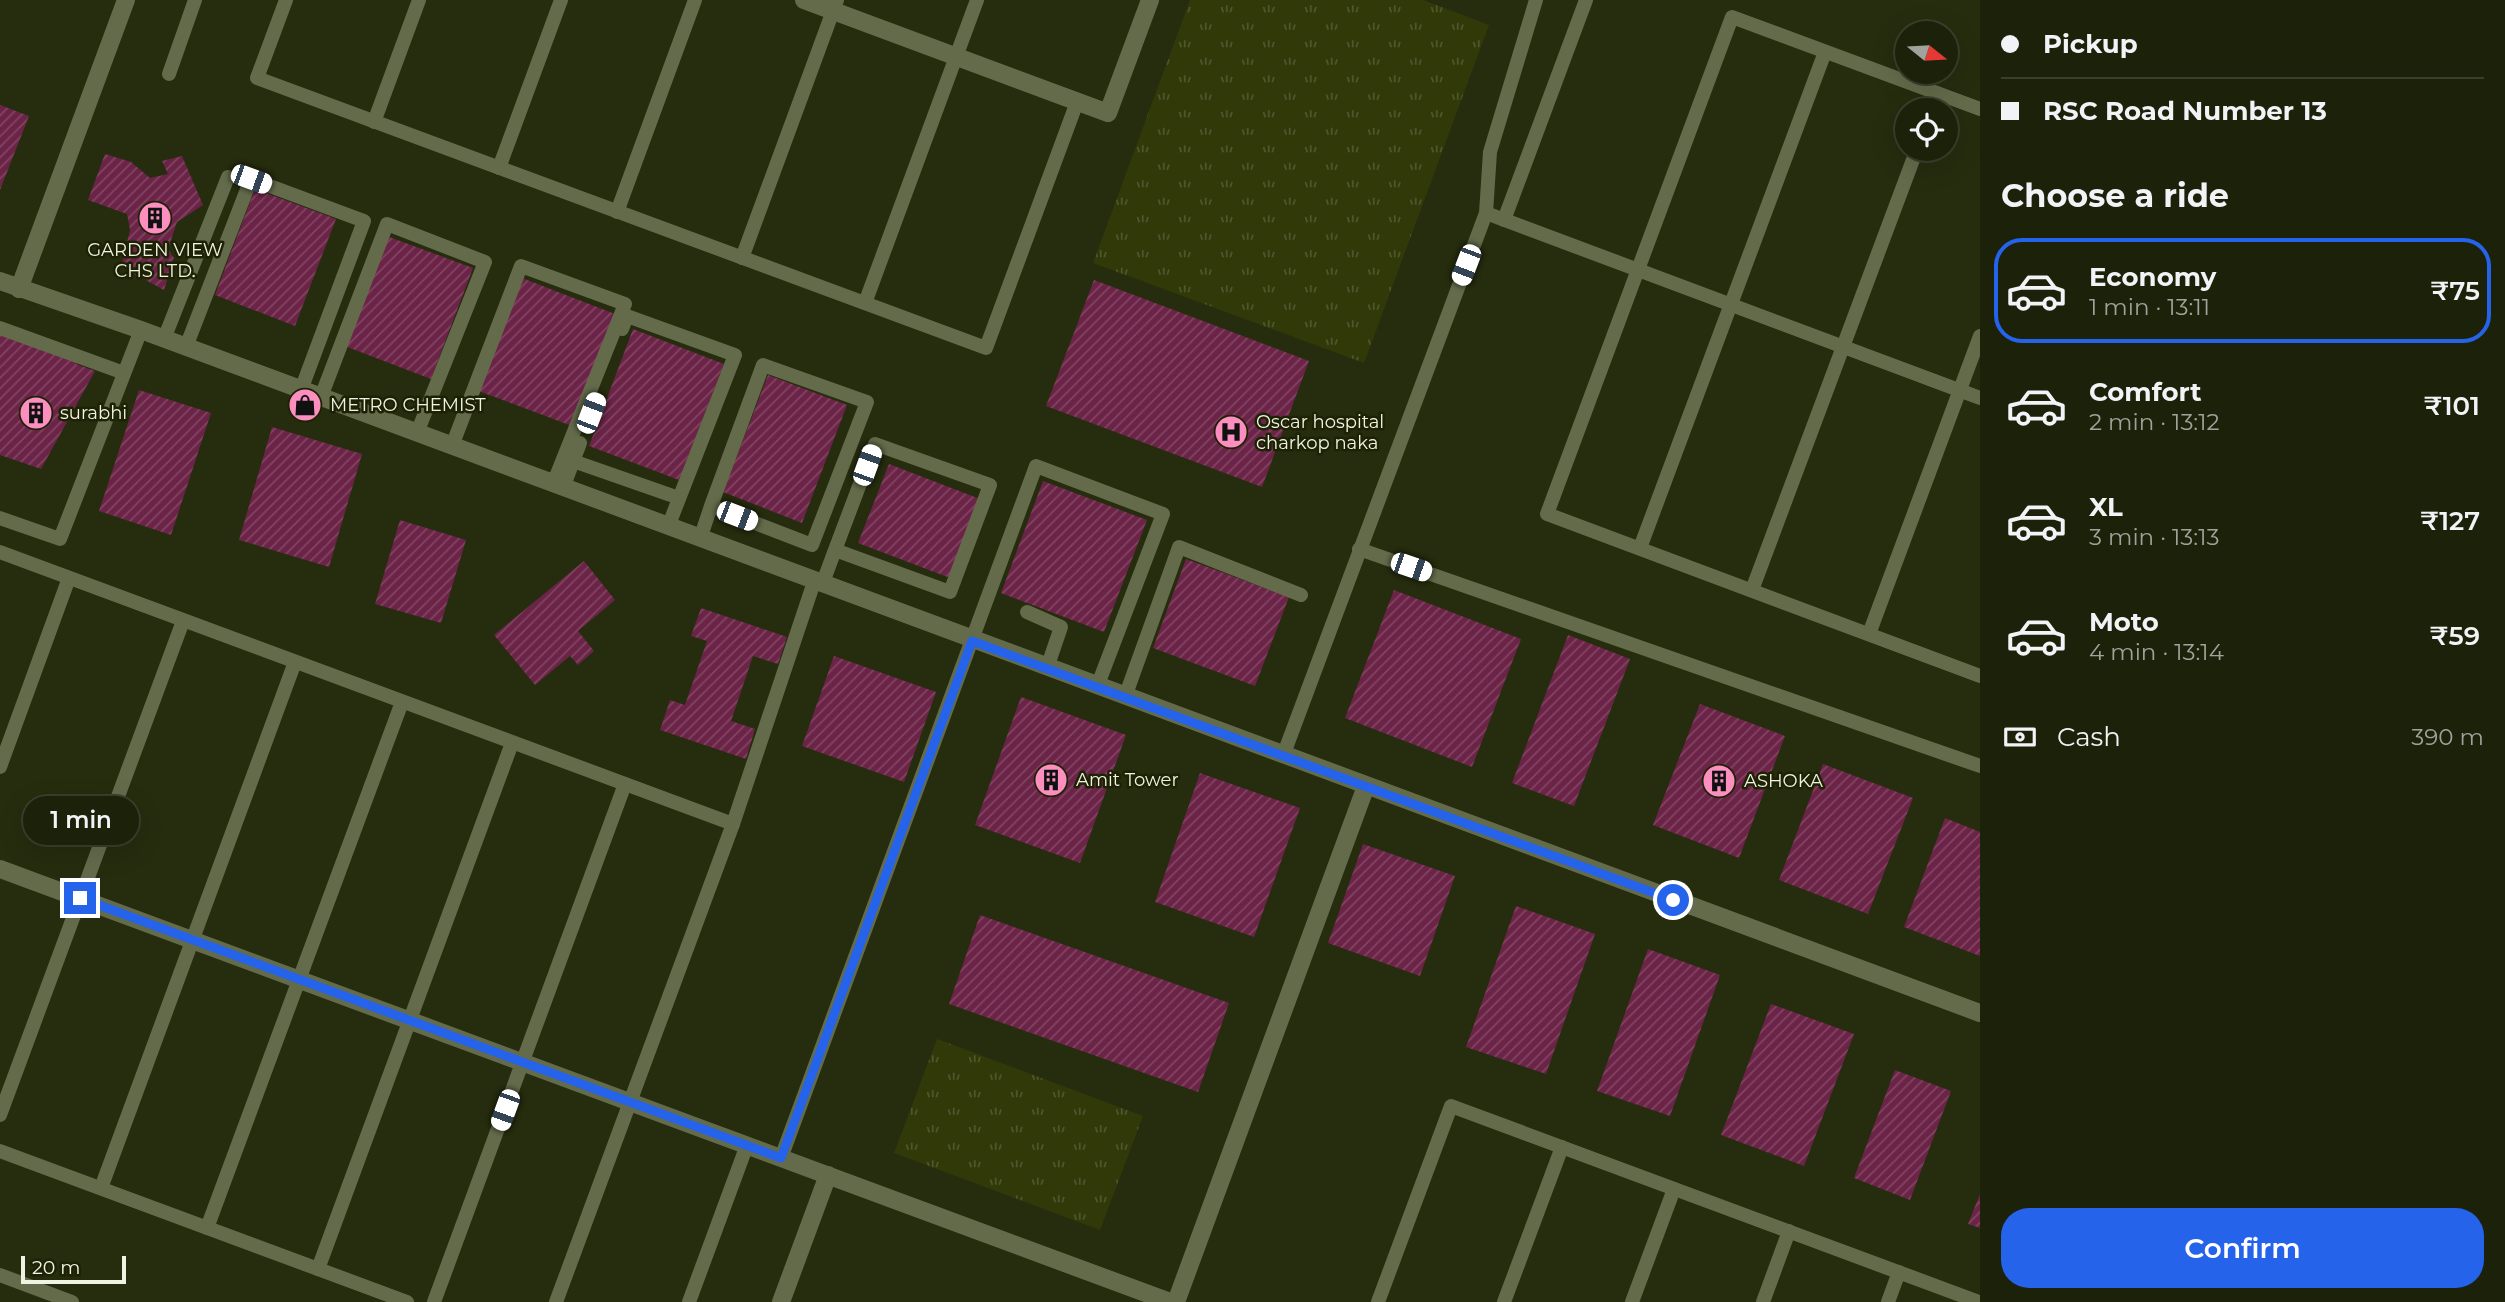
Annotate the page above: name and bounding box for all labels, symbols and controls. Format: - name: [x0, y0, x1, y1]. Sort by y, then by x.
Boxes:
- north arrow: [1895, 21, 1958, 84]
- map controls: [1895, 21, 1958, 161]
- text: Pickup: [2043, 28, 2138, 60]
- text: RSC Road Number 13: [2043, 95, 2327, 127]
- button: locate: [1895, 98, 1958, 161]
- car: [228, 162, 275, 196]
- text: Choose a ride: [2001, 176, 2229, 215]
- building icon: GARDEN VIEW CHS LTD.: [136, 199, 174, 237]
- place label: GARDEN VIEW CHS LTD.: [87, 239, 223, 282]
- car: [1449, 242, 1484, 288]
- icon: car: [2005, 259, 2068, 322]
- text: Economy: [2089, 261, 2216, 293]
- text: ₹75: [2431, 275, 2480, 307]
- text: 1 min · 13:11: [2089, 293, 2210, 321]
- icon: car: [2005, 374, 2068, 437]
- text: Comfort: [2089, 376, 2201, 408]
- shop icon: METRO CHEMIST: [286, 386, 324, 424]
- car: [574, 390, 609, 436]
- text: ₹101: [2424, 390, 2480, 422]
- building icon: surabhi: [17, 394, 55, 432]
- place label: METRO CHEMIST: [330, 394, 486, 416]
- place label: surabhi: [60, 402, 127, 424]
- text: 2 min · 13:12: [2089, 408, 2220, 436]
- place label: Oscar hospital charkop naka: [1256, 411, 1384, 454]
- hospital icon: Oscar hospital charkop naka: [1212, 413, 1250, 451]
- car: [850, 442, 885, 488]
- icon: car: [2005, 489, 2068, 552]
- text: XL: [2089, 491, 2123, 523]
- car: [714, 499, 761, 533]
- text: ₹127: [2420, 505, 2480, 537]
- text: 3 min · 13:13: [2089, 523, 2219, 551]
- car: [1388, 550, 1435, 584]
- icon: car: [2005, 604, 2068, 667]
- text: Moto: [2089, 606, 2159, 638]
- text: ₹59: [2430, 620, 2480, 652]
- text: 4 min · 13:14: [2089, 638, 2224, 666]
- icon: cash: [2001, 718, 2039, 756]
- text: Cash: [2057, 721, 2121, 753]
- text: 390 m: [2411, 723, 2484, 751]
- building icon: Amit Tower: [1032, 761, 1070, 799]
- building icon: ASHOKA: [1700, 762, 1738, 800]
- place label: Amit Tower: [1076, 769, 1179, 791]
- place label: ASHOKA: [1744, 770, 1823, 792]
- callout: 1 min: [22, 796, 138, 846]
- text: 1 min: [50, 806, 112, 834]
- route end: [64, 882, 96, 914]
- route start: [1657, 884, 1689, 916]
- car: [488, 1087, 523, 1133]
- button: Confirm: [2001, 1208, 2484, 1288]
- scale bar: [21, 1253, 126, 1285]
- text: 20 m: [32, 1256, 80, 1279]

